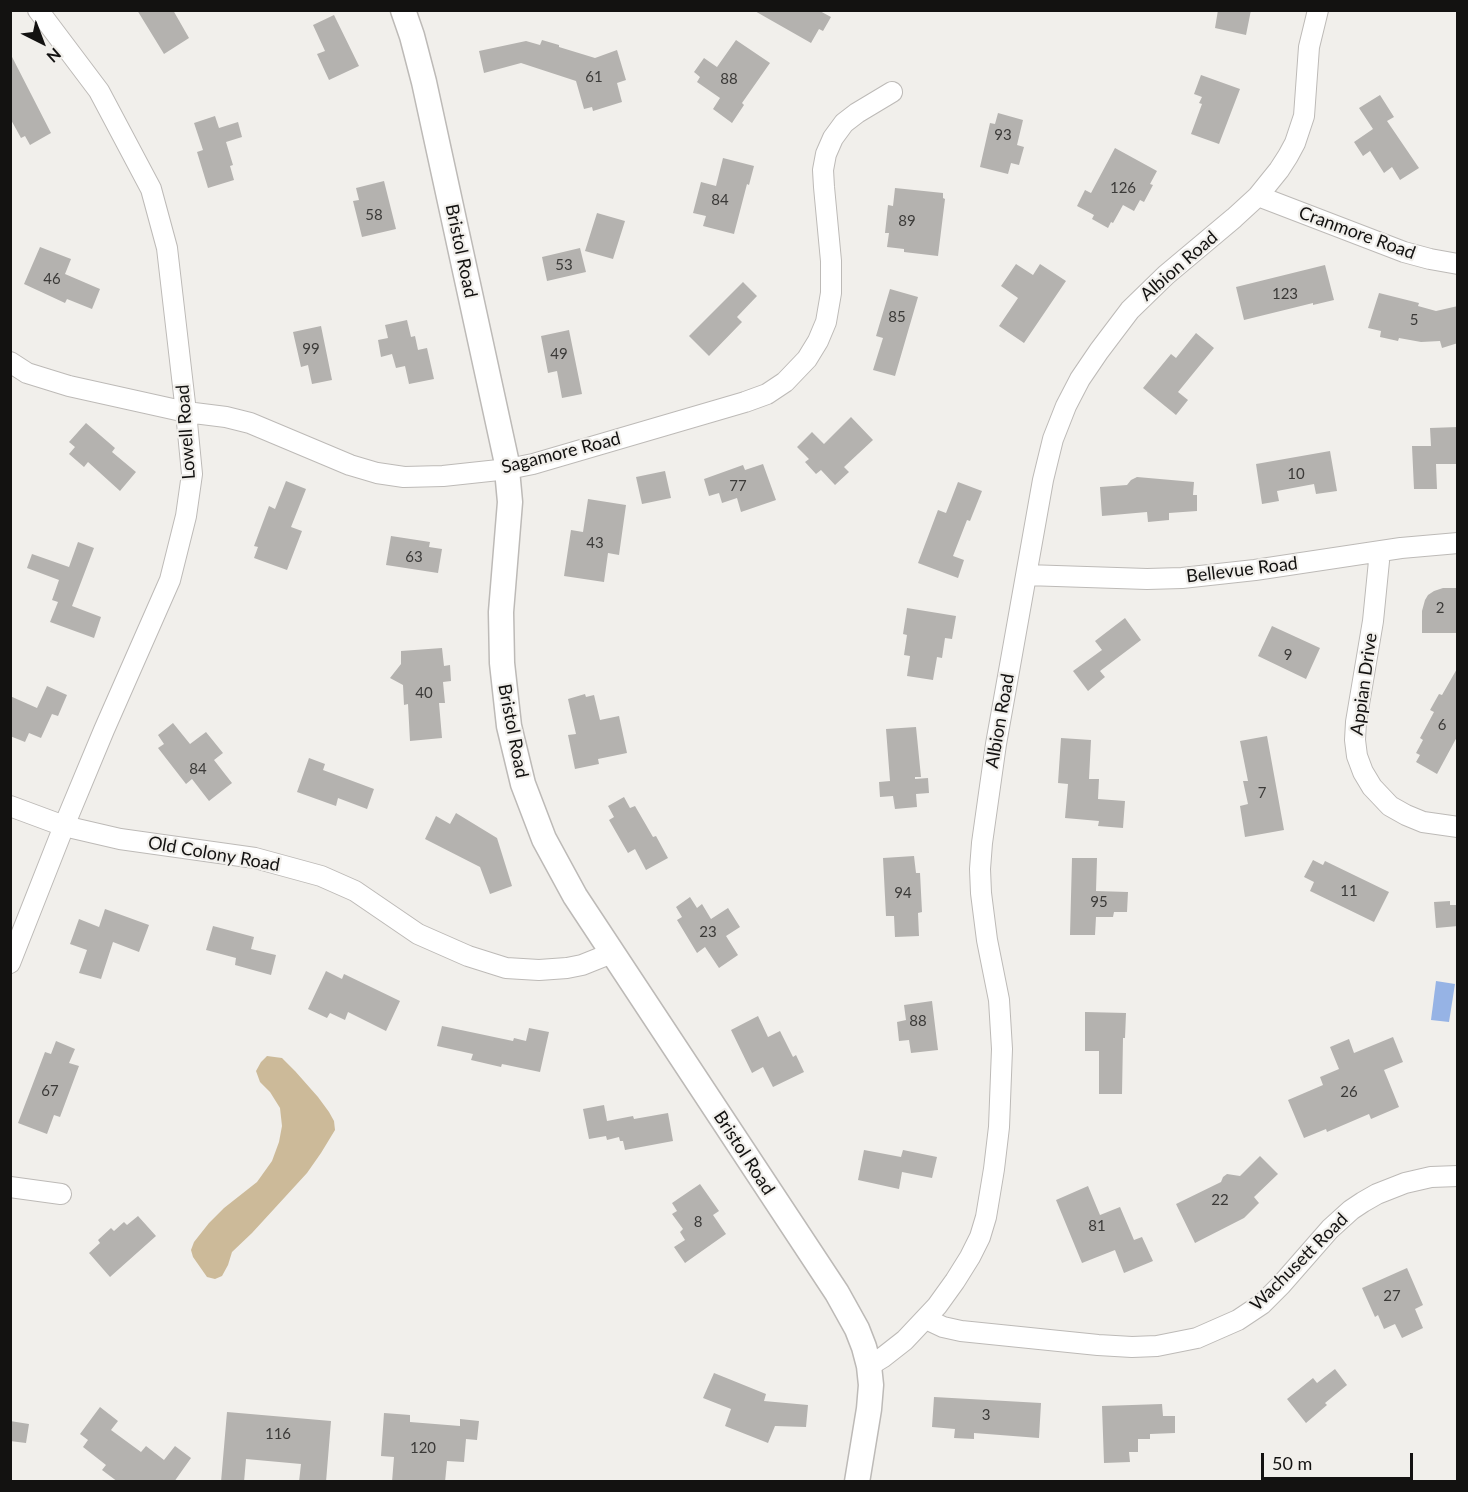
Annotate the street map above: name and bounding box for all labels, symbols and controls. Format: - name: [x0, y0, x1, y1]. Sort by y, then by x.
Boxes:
- north arrow: [12, 12, 72, 72]
- text: N: [43, 45, 65, 67]
- house number: 61: [585, 68, 603, 86]
- house number: 88: [720, 70, 738, 88]
- house number: 93: [994, 126, 1012, 144]
- house number: 126: [1110, 179, 1136, 197]
- house number: 84: [711, 191, 729, 209]
- street label: Bristol Road: [441, 202, 481, 300]
- street label: Cranmore Road: [1296, 202, 1418, 264]
- house number: 58: [365, 206, 383, 224]
- house number: 89: [898, 212, 916, 230]
- street label: Albion Road: [1136, 226, 1222, 306]
- house number: 53: [555, 256, 573, 274]
- house number: 46: [43, 270, 61, 288]
- house number: 123: [1272, 285, 1298, 303]
- house number: 85: [888, 308, 906, 326]
- house number: 5: [1410, 311, 1418, 329]
- house number: 99: [302, 340, 320, 358]
- house number: 49: [550, 345, 568, 363]
- street label: Lowell Road: [172, 384, 200, 480]
- street label: Sagamore Road: [499, 428, 623, 478]
- house number: 10: [1287, 465, 1305, 483]
- house number: 77: [729, 477, 747, 495]
- house number: 43: [586, 534, 604, 552]
- house number: 63: [405, 548, 423, 566]
- street label: Bellevue Road: [1185, 552, 1299, 588]
- house number: 2: [1436, 599, 1444, 617]
- street label: Appian Drive: [1346, 631, 1382, 737]
- house number: 9: [1284, 646, 1292, 664]
- street label: Albion Road: [981, 672, 1019, 770]
- street label: Bristol Road: [493, 682, 533, 780]
- house number: 40: [415, 684, 433, 702]
- house number: 6: [1438, 716, 1446, 734]
- house number: 84: [189, 760, 207, 778]
- house number: 7: [1258, 784, 1266, 802]
- street label: Old Colony Road: [146, 832, 282, 876]
- house number: 11: [1340, 882, 1358, 900]
- house number: 94: [894, 884, 912, 902]
- house number: 95: [1090, 893, 1108, 911]
- house number: 23: [699, 923, 717, 941]
- house number: 88: [909, 1012, 927, 1030]
- house number: 67: [41, 1082, 59, 1100]
- house number: 26: [1340, 1083, 1358, 1101]
- street label: Bristol Road: [709, 1107, 779, 1199]
- house number: 22: [1211, 1191, 1229, 1209]
- street label: Wachusett Road: [1246, 1209, 1352, 1315]
- house number: 8: [694, 1213, 702, 1231]
- house number: 81: [1088, 1217, 1106, 1235]
- house number: 27: [1383, 1287, 1401, 1305]
- house number: 3: [982, 1406, 990, 1424]
- house number: 116: [265, 1425, 291, 1443]
- house number: 120: [410, 1439, 436, 1457]
- scale bar: [1264, 1441, 1416, 1479]
- text: 50 m: [1272, 1452, 1312, 1474]

